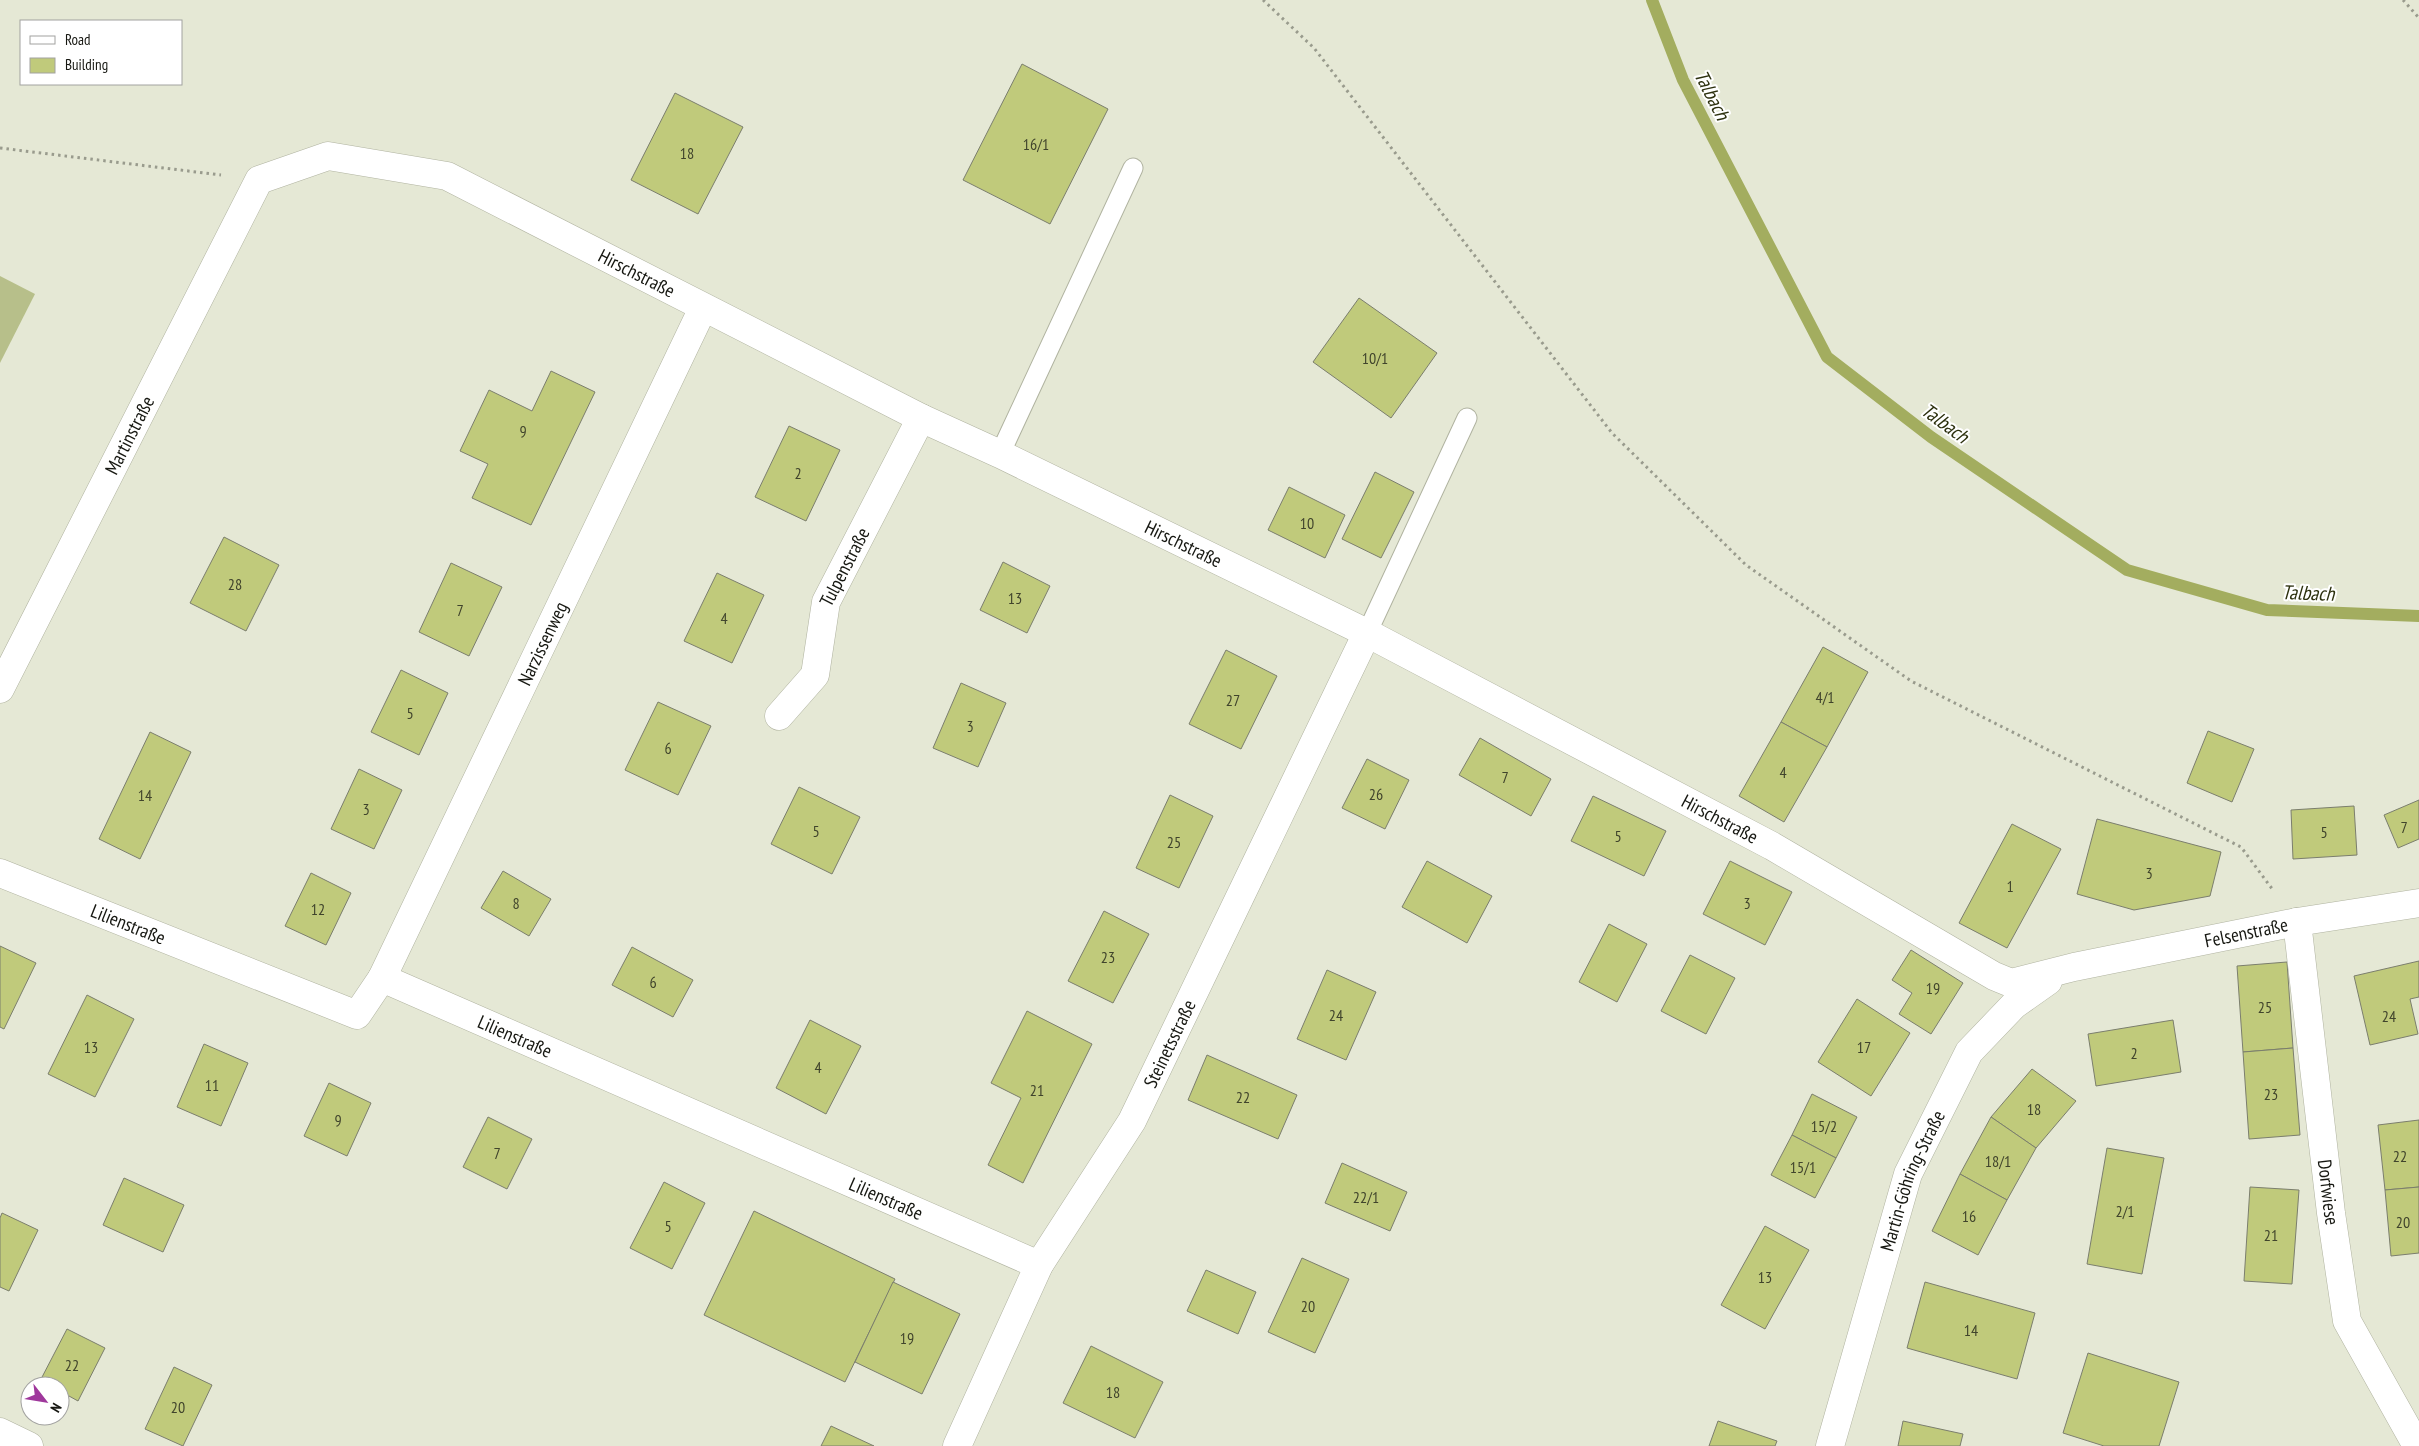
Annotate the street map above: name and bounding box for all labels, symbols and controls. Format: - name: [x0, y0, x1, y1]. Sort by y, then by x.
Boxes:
- legend: [20, 20, 182, 85]
- text: Road: [65, 30, 91, 49]
- text: Building: [65, 55, 108, 74]
- water label: Talbach: [1688, 66, 1736, 125]
- house number: 16/1: [1023, 134, 1049, 154]
- house number: 18: [680, 143, 694, 163]
- street label: Hirschstraße: [595, 243, 679, 302]
- house number: 10/1: [1362, 348, 1388, 368]
- street label: Martinstraße: [99, 392, 159, 478]
- water label: Talbach: [1916, 397, 1975, 450]
- house number: 9: [519, 421, 527, 441]
- house number: 2: [794, 463, 802, 483]
- house number: 10: [1300, 513, 1314, 533]
- street label: Hirschstraße: [1141, 515, 1226, 572]
- street label: Tulpenstraße: [814, 523, 875, 610]
- house number: 28: [228, 574, 242, 594]
- water label: Talbach: [2281, 579, 2336, 607]
- house number: 13: [1008, 588, 1022, 608]
- street label: Narzissenweg: [512, 598, 573, 689]
- house number: 7: [456, 600, 464, 620]
- house number: 4: [720, 608, 728, 628]
- house number: 4/1: [1815, 687, 1835, 707]
- house number: 27: [1226, 690, 1240, 710]
- house number: 5: [406, 703, 414, 723]
- house number: 3: [966, 716, 974, 736]
- house number: 6: [664, 738, 672, 758]
- house number: 4: [1779, 762, 1787, 782]
- house number: 7: [1501, 767, 1509, 787]
- house number: 26: [1369, 784, 1383, 804]
- house number: 14: [138, 785, 152, 805]
- street label: Hirschstraße: [1678, 789, 1762, 849]
- house number: 3: [362, 799, 370, 819]
- house number: 7: [2400, 817, 2408, 837]
- house number: 5: [812, 821, 820, 841]
- house number: 5: [2320, 822, 2328, 842]
- house number: 5: [1614, 826, 1622, 846]
- house number: 25: [1167, 832, 1181, 852]
- house number: 3: [2145, 863, 2153, 883]
- house number: 1: [2006, 876, 2014, 896]
- house number: 8: [512, 893, 520, 913]
- house number: 3: [1743, 893, 1751, 913]
- street label: Lilienstraße: [87, 898, 169, 950]
- house number: 12: [311, 899, 325, 919]
- street label: Felsenstraße: [2202, 912, 2290, 952]
- house number: 23: [1101, 947, 1115, 967]
- house number: 6: [649, 972, 657, 992]
- house number: 19: [1926, 978, 1940, 998]
- street label: Steinetsstraße: [1138, 996, 1201, 1092]
- house number: 25: [2258, 997, 2272, 1017]
- house number: 24: [1329, 1005, 1343, 1025]
- house number: 24: [2382, 1006, 2396, 1026]
- street label: Lilienstraße: [474, 1009, 556, 1063]
- house number: 13: [84, 1037, 98, 1057]
- house number: 17: [1857, 1037, 1871, 1057]
- house number: 2: [2130, 1043, 2138, 1063]
- house number: 4: [814, 1057, 822, 1077]
- house number: 11: [205, 1075, 219, 1095]
- house number: 21: [1030, 1080, 1044, 1100]
- house number: 23: [2264, 1084, 2278, 1104]
- house number: 22: [1236, 1087, 1250, 1107]
- house number: 18: [2027, 1099, 2041, 1119]
- street label: Martin-Göhring-Straße: [1875, 1106, 1950, 1254]
- house number: 9: [334, 1110, 342, 1130]
- house number: 15/2: [1811, 1116, 1837, 1136]
- house number: 7: [493, 1143, 501, 1163]
- house number: 22: [2393, 1146, 2407, 1166]
- house number: 18/1: [1985, 1151, 2011, 1171]
- house number: 15/1: [1790, 1157, 1816, 1177]
- street label: Dorfwiese: [2313, 1158, 2345, 1227]
- street label: Lilienstraße: [845, 1172, 927, 1225]
- house number: 22/1: [1353, 1187, 1379, 1207]
- house number: 2/1: [2115, 1201, 2135, 1221]
- house number: 16: [1962, 1206, 1976, 1226]
- house number: 20: [2396, 1212, 2410, 1232]
- house number: 5: [664, 1216, 672, 1236]
- house number: 21: [2264, 1225, 2278, 1245]
- house number: 13: [1758, 1267, 1772, 1287]
- house number: 20: [1301, 1296, 1315, 1316]
- house number: 14: [1964, 1320, 1978, 1340]
- house number: 19: [900, 1328, 914, 1348]
- house number: 22: [65, 1355, 79, 1375]
- north arrow: [20, 1376, 70, 1426]
- house number: 18: [1106, 1382, 1120, 1402]
- house number: 20: [171, 1397, 185, 1417]
- text: N: [46, 1400, 66, 1416]

